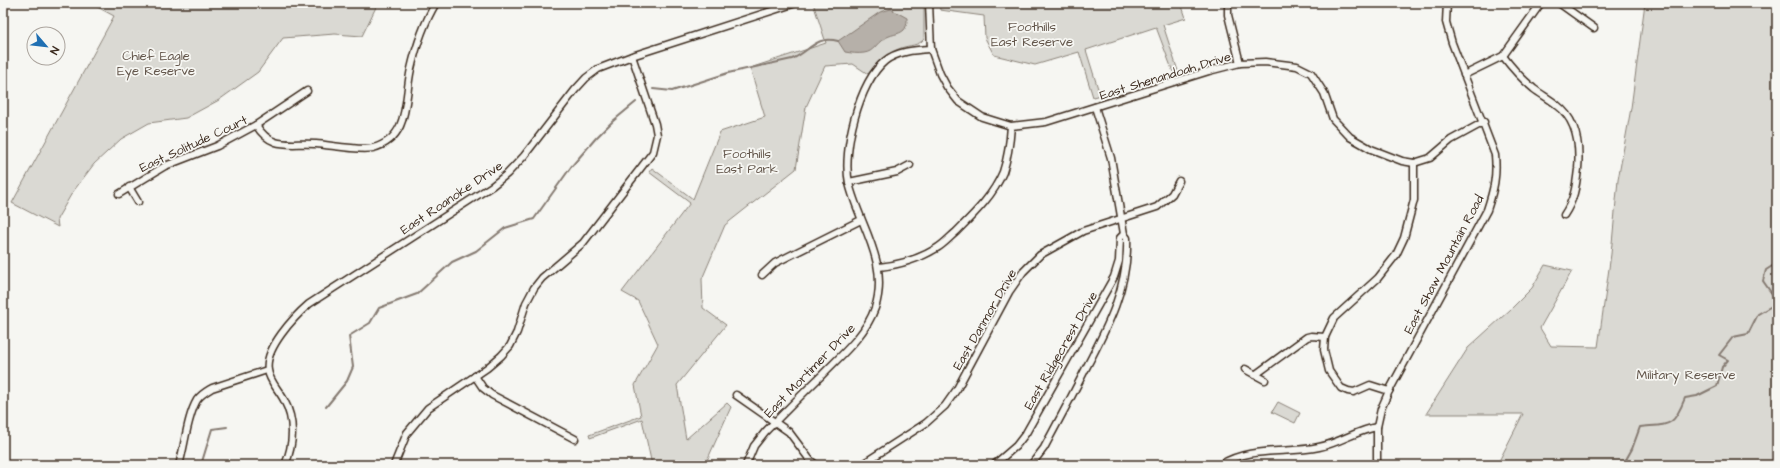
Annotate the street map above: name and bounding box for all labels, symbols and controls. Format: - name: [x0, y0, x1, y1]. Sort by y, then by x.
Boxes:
- park label: Foothills East Reserve: [991, 18, 1073, 51]
- north arrow: [26, 26, 66, 66]
- text: N: [46, 44, 63, 57]
- park label: Chief Eagle Eye Reserve: [117, 47, 195, 81]
- street label: East Shenandoah Drive: [1097, 47, 1233, 104]
- street label: East Solitude Court: [136, 111, 251, 177]
- park label: Foothills East Park: [716, 145, 778, 178]
- street label: East Roanoke Drive: [397, 157, 506, 239]
- street label: East Shaw Mountain Road: [1400, 192, 1488, 337]
- street label: East Danmor Drive: [949, 266, 1021, 373]
- street label: East Ridgecrest Drive: [1020, 288, 1103, 413]
- street label: East Mortimer Drive: [760, 320, 859, 422]
- park label: Military Reserve: [1637, 366, 1735, 385]

